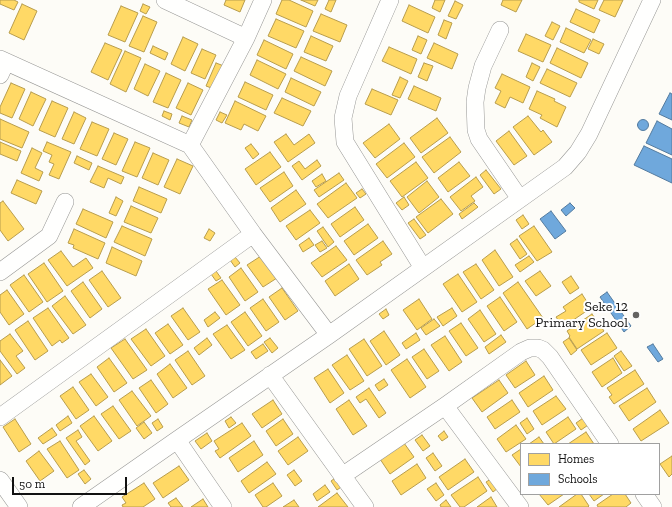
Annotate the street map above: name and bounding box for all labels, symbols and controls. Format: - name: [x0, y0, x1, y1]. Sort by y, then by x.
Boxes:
- place label: Seke 12 Primary School: [535, 299, 628, 332]
- marker: Seke 12 Primary School: [631, 310, 641, 320]
- legend: [520, 443, 660, 495]
- text: Homes: [558, 452, 594, 466]
- scale bar: [14, 469, 129, 495]
- text: Schools: [558, 472, 597, 486]
- text: 50 m: [19, 477, 45, 491]

